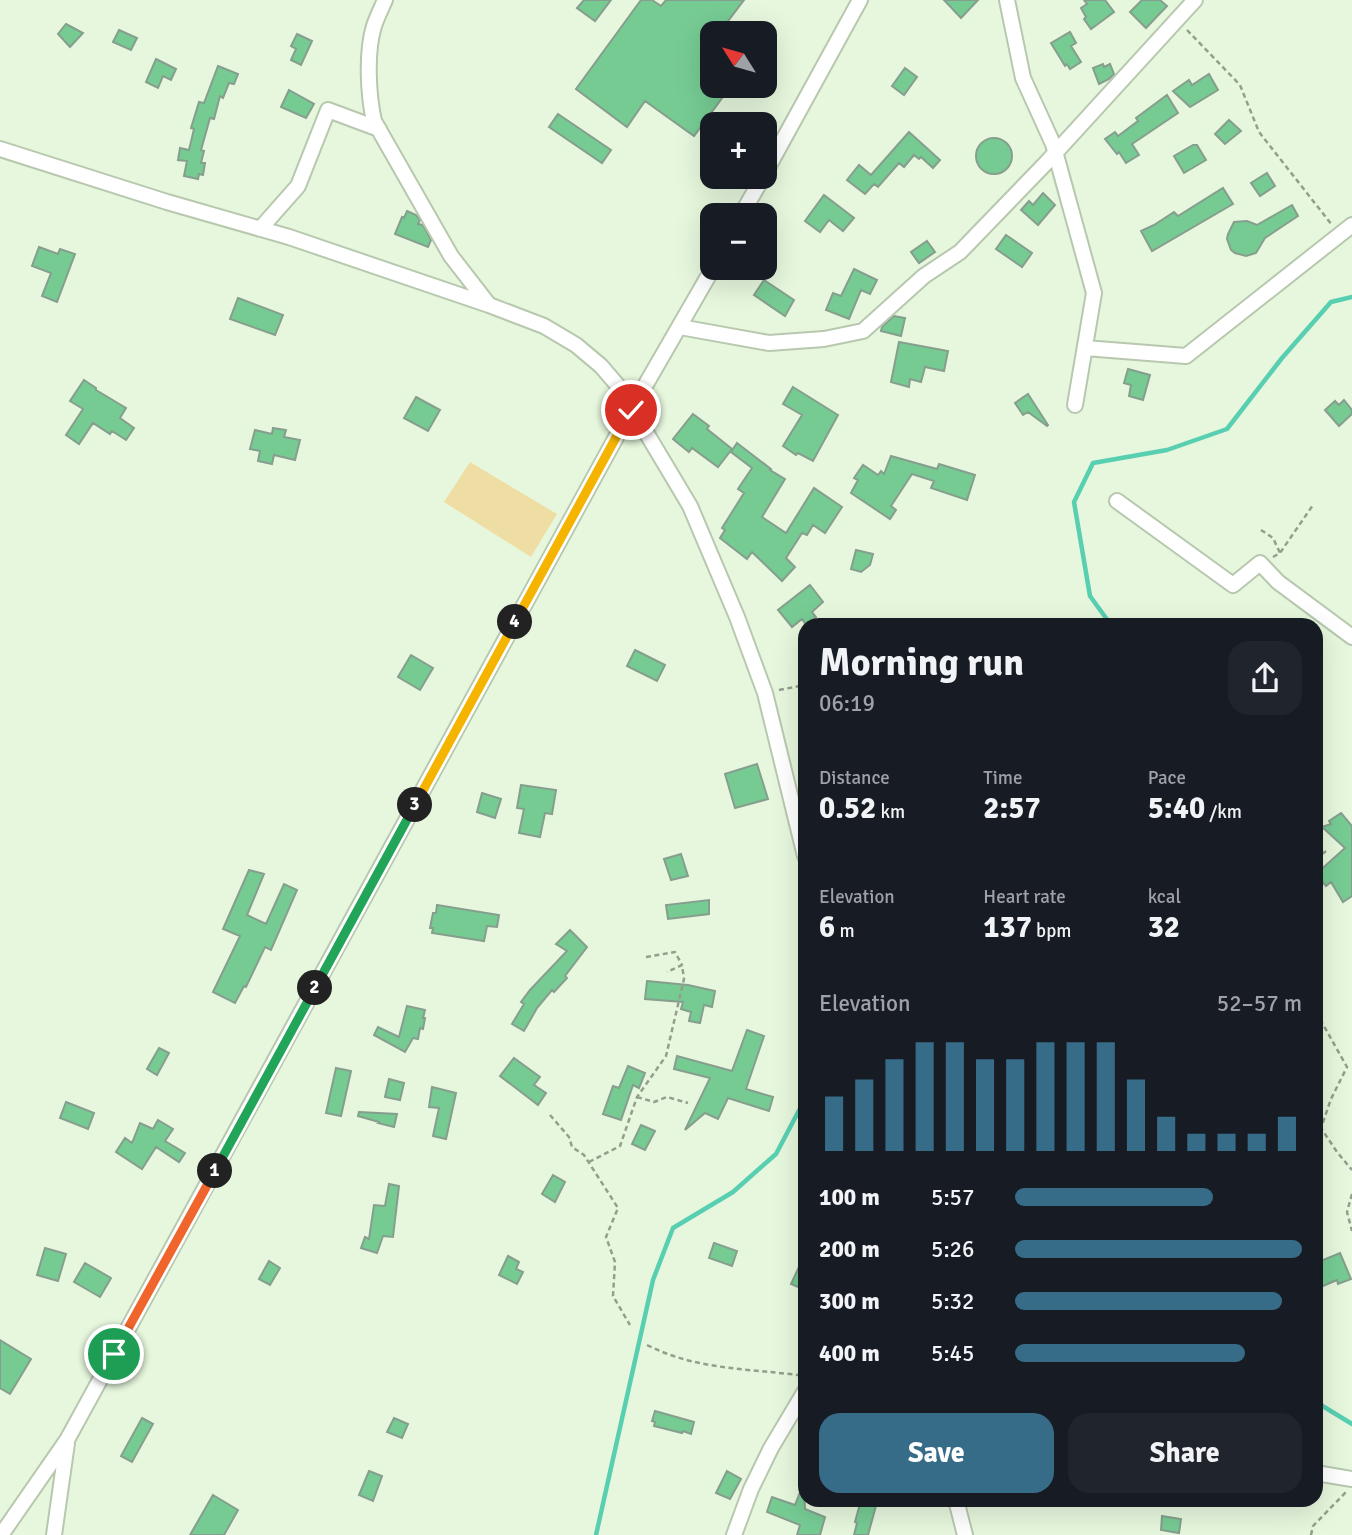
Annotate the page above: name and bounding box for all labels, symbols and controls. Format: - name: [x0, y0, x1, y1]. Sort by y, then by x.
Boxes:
- north arrow: [700, 21, 777, 98]
- map controls: [700, 21, 777, 280]
- button: +: [700, 112, 777, 189]
- button: −: [700, 203, 777, 280]
- pin: [601, 380, 661, 440]
- icon: check: [612, 391, 650, 429]
- pin: 4: [498, 604, 532, 640]
- text: 4: [509, 609, 520, 633]
- text: Morning run: [819, 639, 1024, 686]
- button: share: [1228, 641, 1302, 715]
- text: 06:19: [819, 689, 875, 718]
- text: Distance: [819, 766, 890, 790]
- text: Time: [983, 766, 1022, 790]
- text: Pace: [1148, 766, 1186, 790]
- pin: 3: [398, 788, 432, 822]
- text: 0.52: [819, 790, 876, 827]
- text: 2:57: [983, 790, 1041, 827]
- text: 5:40: [1148, 790, 1205, 827]
- text: 3: [409, 792, 420, 816]
- text: km: [876, 800, 905, 824]
- text: /km: [1205, 800, 1242, 824]
- text: Elevation: [819, 885, 895, 909]
- text: Heart rate: [983, 885, 1066, 909]
- text: kcal: [1148, 885, 1181, 909]
- text: 6: [819, 909, 835, 946]
- text: 137: [983, 909, 1032, 946]
- text: 32: [1148, 909, 1180, 946]
- text: m: [835, 919, 855, 943]
- text: bpm: [1032, 919, 1071, 943]
- pin: 2: [298, 970, 332, 1006]
- text: 2: [309, 975, 320, 999]
- text: Elevation: [819, 989, 911, 1018]
- text: 52–57 m: [1217, 989, 1302, 1018]
- pin: 1: [198, 1154, 232, 1188]
- text: 1: [209, 1158, 220, 1182]
- text: 100 m: [819, 1183, 880, 1212]
- text: 5:57: [931, 1183, 974, 1212]
- text: 200 m: [819, 1235, 880, 1264]
- text: 5:26: [931, 1235, 974, 1264]
- text: 300 m: [819, 1287, 880, 1316]
- text: 5:32: [931, 1287, 974, 1316]
- pin: [84, 1324, 144, 1384]
- icon: arrive: [95, 1335, 133, 1373]
- text: 400 m: [819, 1339, 880, 1368]
- text: 5:45: [931, 1339, 974, 1368]
- button: Save: [819, 1413, 1054, 1493]
- button: Share: [1068, 1413, 1302, 1493]

